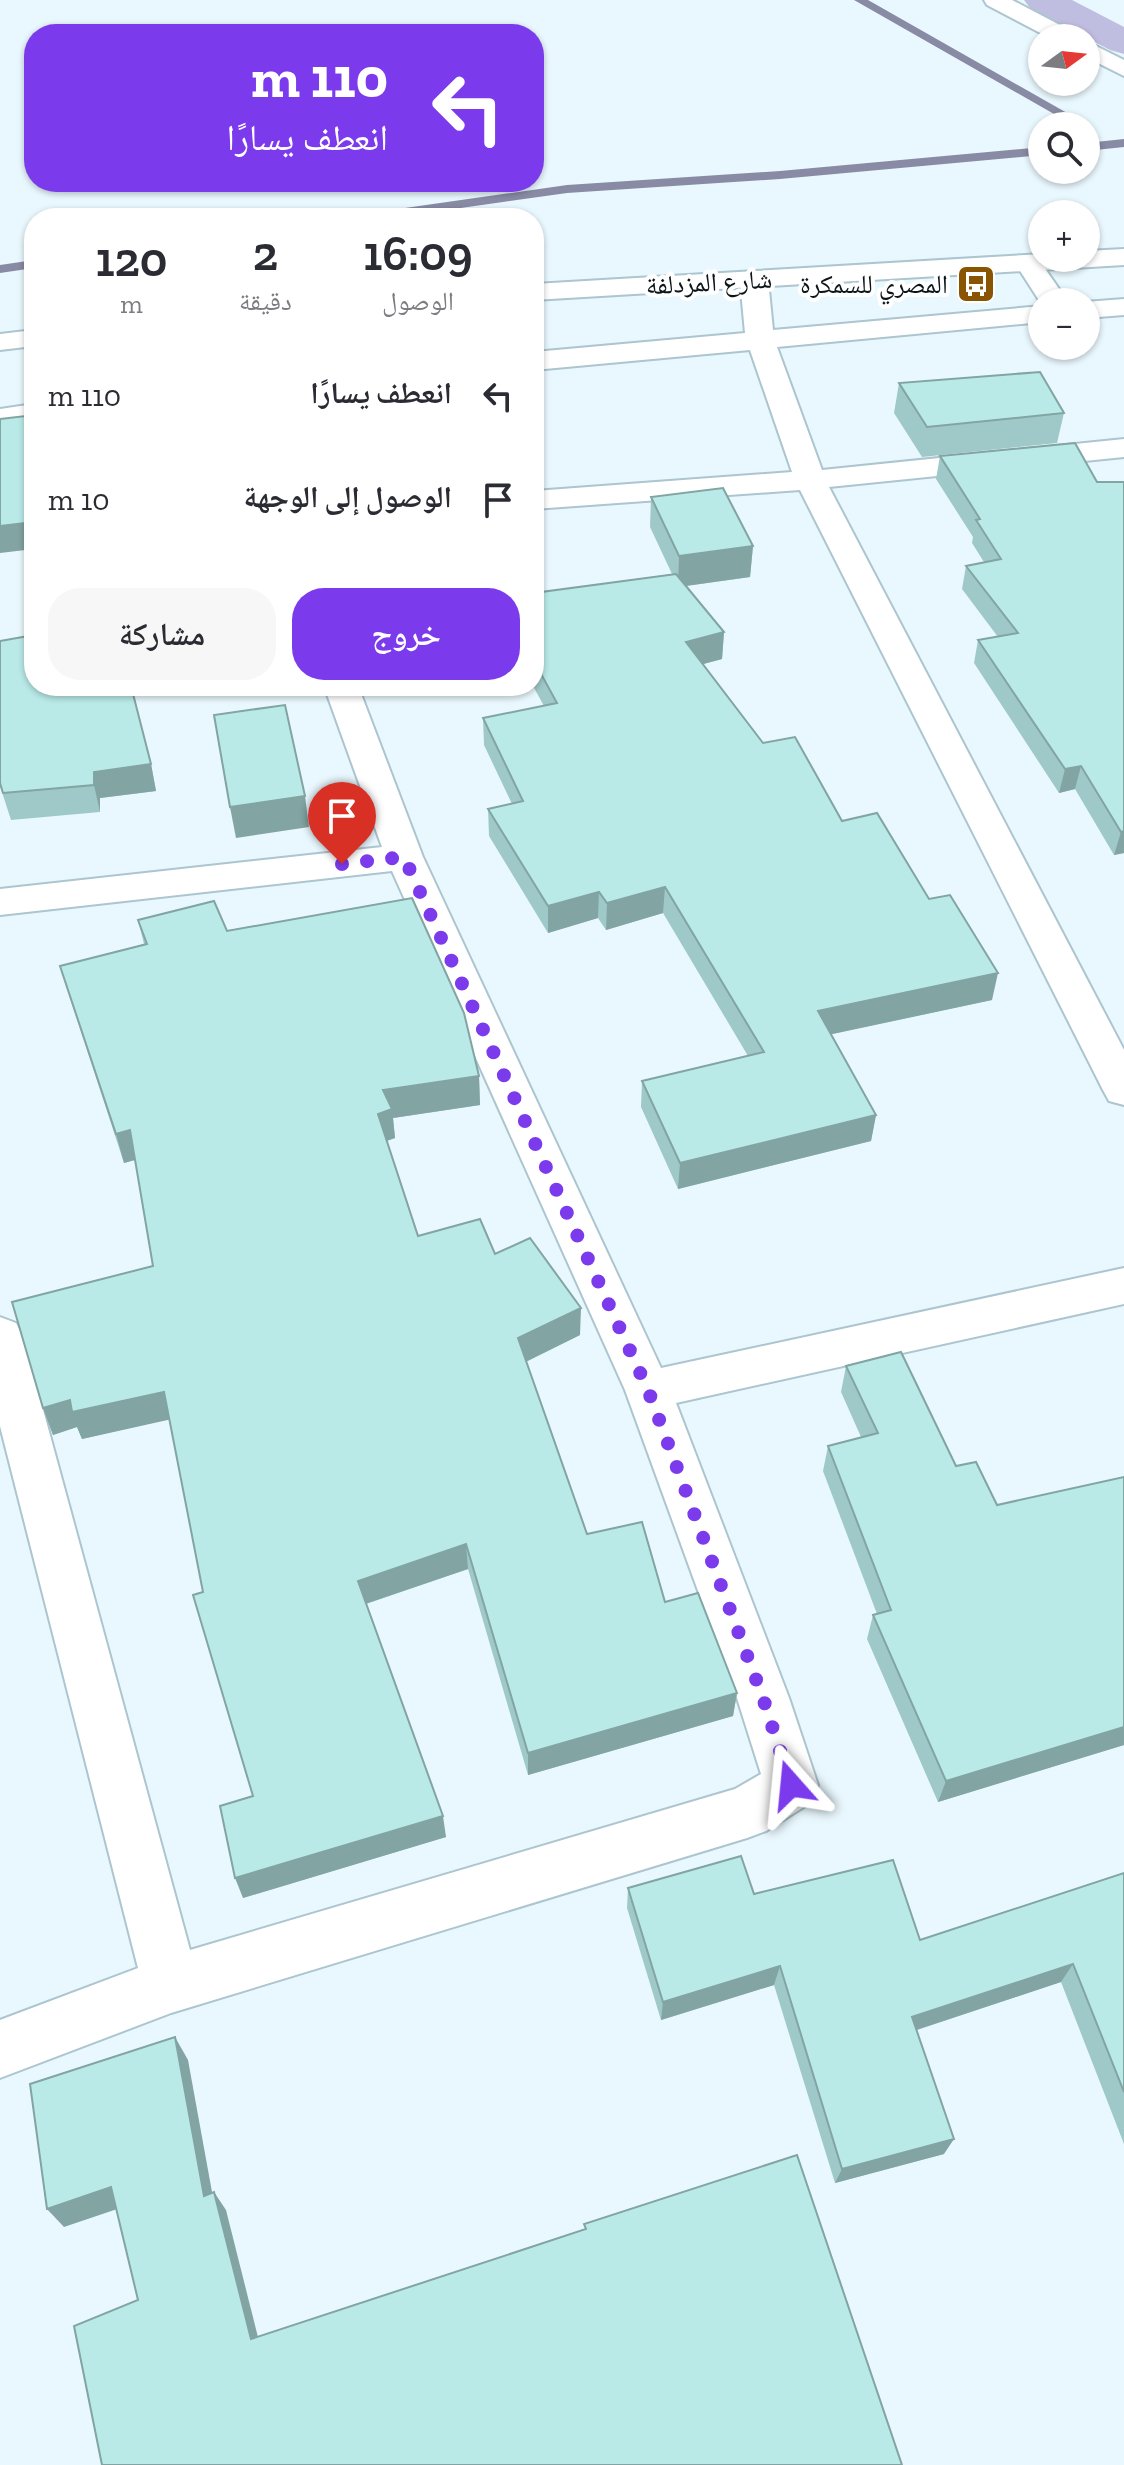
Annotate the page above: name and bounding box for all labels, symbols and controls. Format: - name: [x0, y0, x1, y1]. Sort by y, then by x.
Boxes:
- north arrow: [1028, 24, 1100, 96]
- map controls: [1028, 24, 1100, 360]
- text: 110 m: [251, 44, 388, 111]
- icon: left: [416, 56, 520, 160]
- button: search: [1028, 112, 1100, 184]
- text: انعطف يسارًا: [227, 116, 388, 159]
- button: +: [1028, 200, 1100, 272]
- text: 2: [253, 225, 278, 282]
- text: 16:09: [363, 225, 473, 282]
- text: 120: [95, 231, 168, 288]
- street label: شارع المزدلفة: [645, 263, 773, 301]
- bus stop icon: المصري للسمكرة: [955, 263, 997, 305]
- place label: المصري للسمكرة: [800, 268, 948, 305]
- text: دقيقة: [239, 285, 292, 317]
- text: الوصول: [382, 285, 454, 317]
- text: m: [120, 288, 143, 320]
- button: −: [1028, 288, 1100, 360]
- icon: left: [476, 374, 520, 418]
- text: انعطف يسارًا: [310, 375, 452, 411]
- text: 110 m: [48, 378, 121, 414]
- icon: arrive: [476, 478, 520, 522]
- text: الوصول إلى الوجهة: [244, 479, 452, 515]
- text: 10 m: [48, 482, 110, 518]
- button: مشاركة: [48, 588, 276, 680]
- button: خروج: [292, 588, 520, 680]
- pin: [308, 782, 376, 864]
- icon: arrive: [320, 794, 364, 838]
- position arrow: [749, 1743, 833, 1827]

